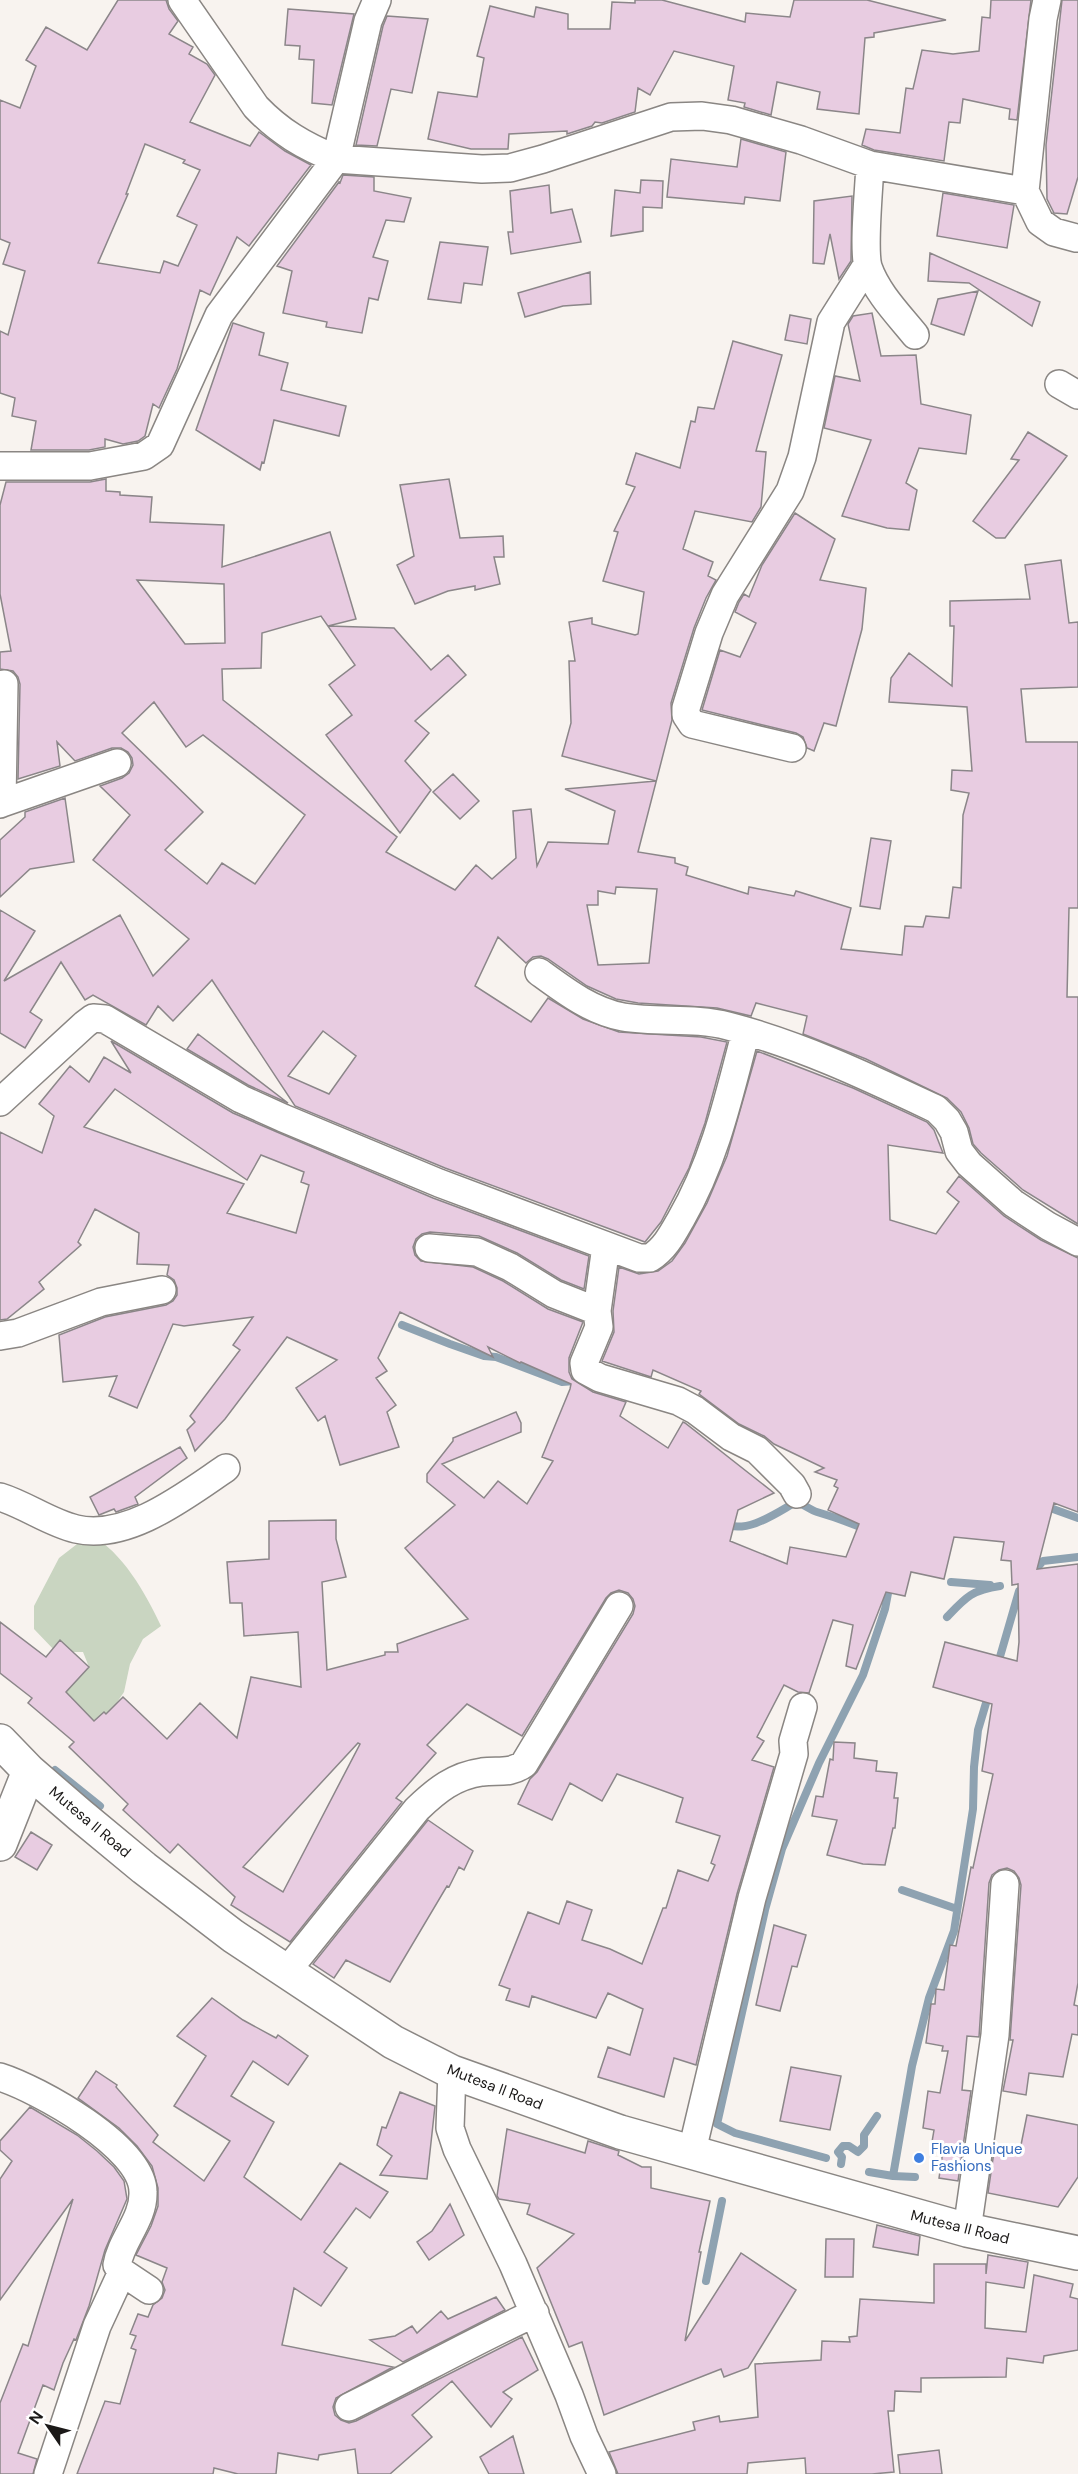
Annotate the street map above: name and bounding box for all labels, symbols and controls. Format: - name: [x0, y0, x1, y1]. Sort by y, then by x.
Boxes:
- street label: Mutesa II Road: [45, 1782, 135, 1862]
- street label: Mutesa II Road: [444, 2060, 546, 2114]
- place label: Flavia Unique Fashions: [931, 2139, 1022, 2176]
- marker: Flavia Unique Fashions: [912, 2151, 926, 2165]
- street label: Mutesa II Road: [909, 2205, 1011, 2249]
- north arrow: [18, 2396, 78, 2456]
- text: N: [24, 2407, 48, 2428]

